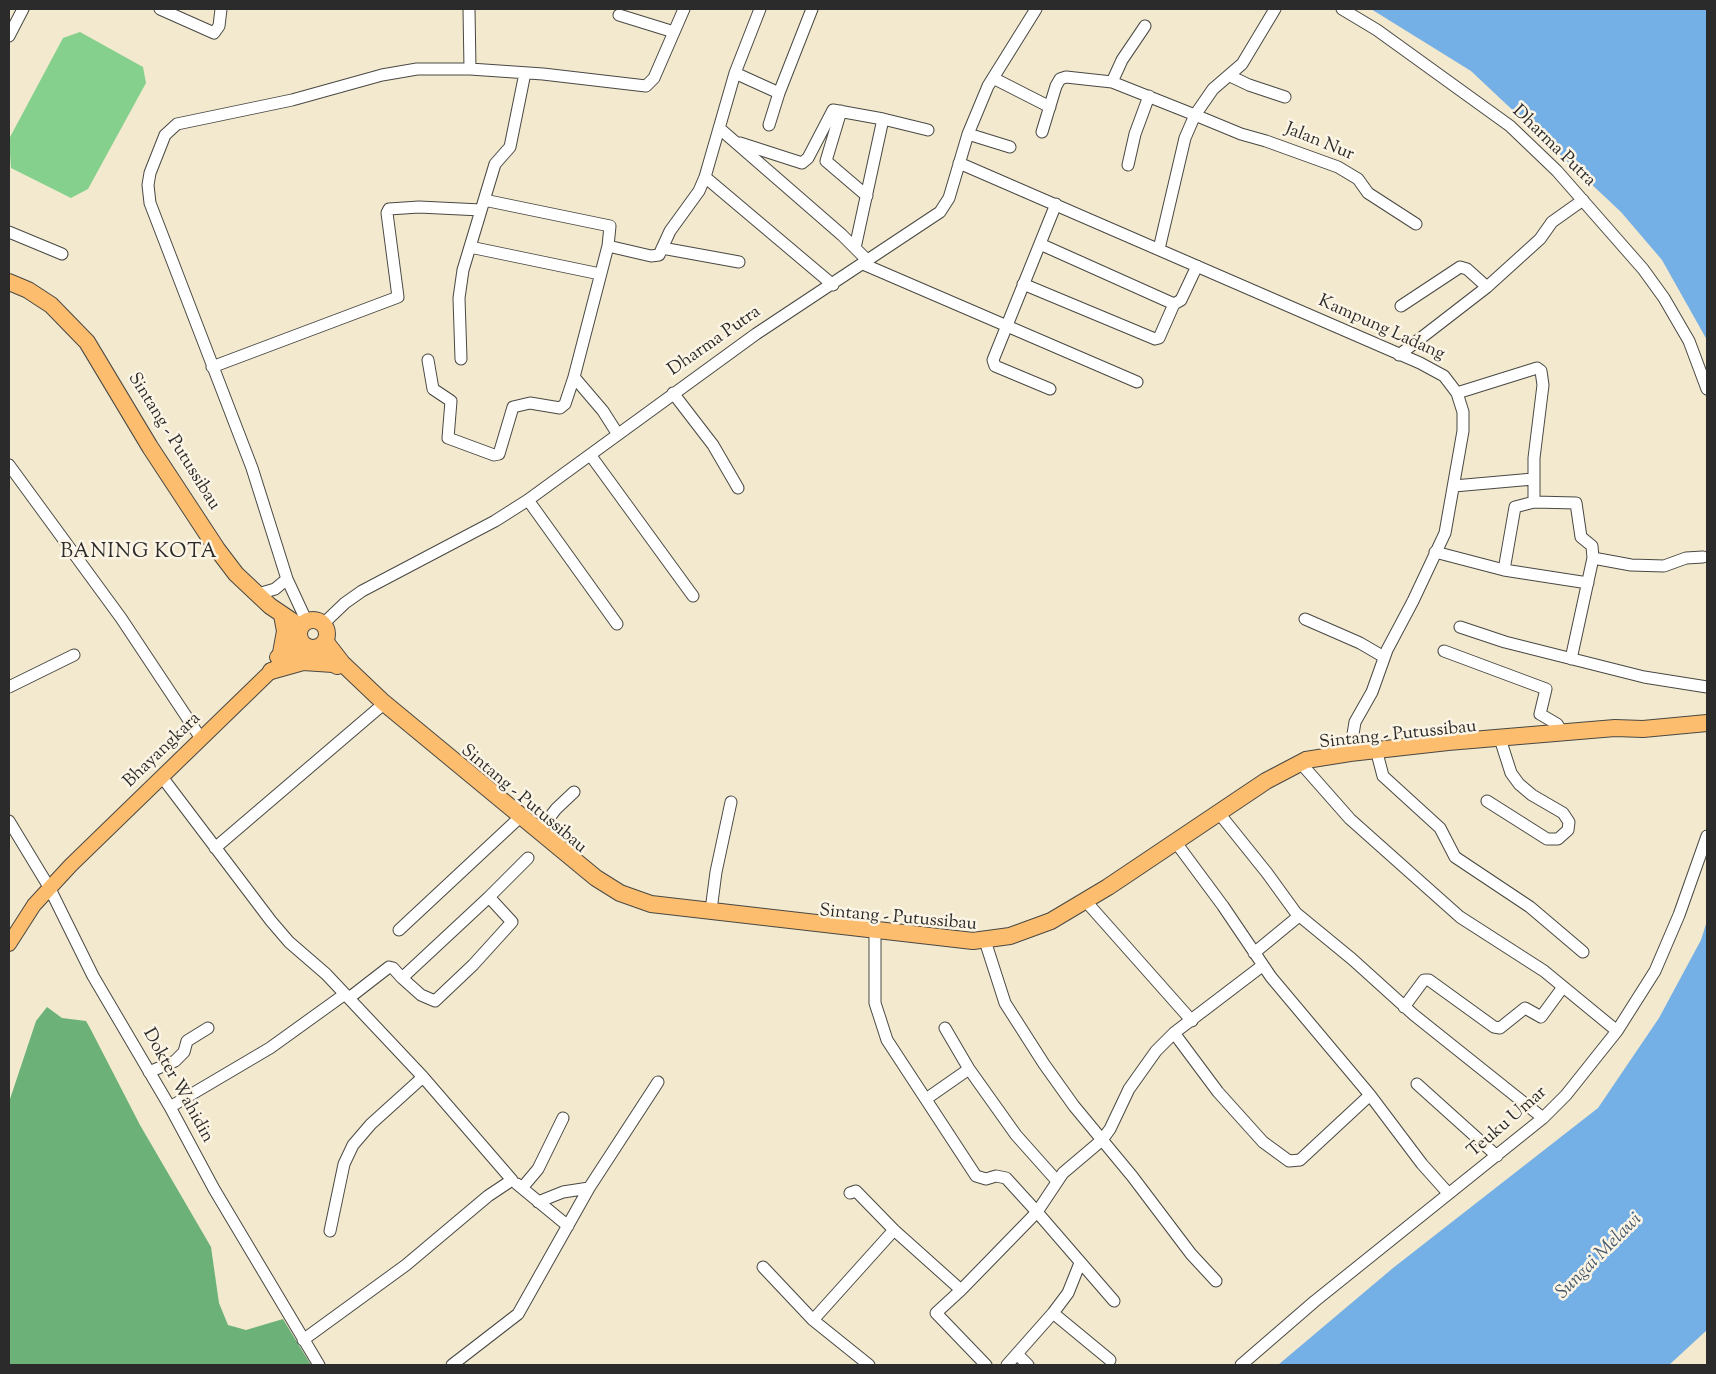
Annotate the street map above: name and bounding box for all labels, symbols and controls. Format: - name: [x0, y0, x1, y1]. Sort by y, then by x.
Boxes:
- street label: Dharma Putra: [1507, 102, 1599, 192]
- street label: Jalan Nur: [1281, 119, 1357, 167]
- street label: Kampung Ladang: [1314, 291, 1448, 367]
- street label: Dharma Putra: [665, 302, 765, 382]
- street label: Sintang - Putussibau: [122, 369, 224, 515]
- district label: BANING KOTA: [59, 542, 219, 566]
- street label: Bhayangkara: [120, 709, 206, 793]
- street label: Sintang - Putussibau: [1318, 717, 1478, 755]
- street label: Sintang - Putussibau: [456, 741, 590, 859]
- street label: Sintang - Putussibau: [818, 901, 978, 937]
- street label: Dokter Wahidin: [137, 1025, 217, 1147]
- street label: Teuku Umar: [1464, 1083, 1552, 1163]
- water label: Sungai Melawi: [1552, 1209, 1648, 1305]

